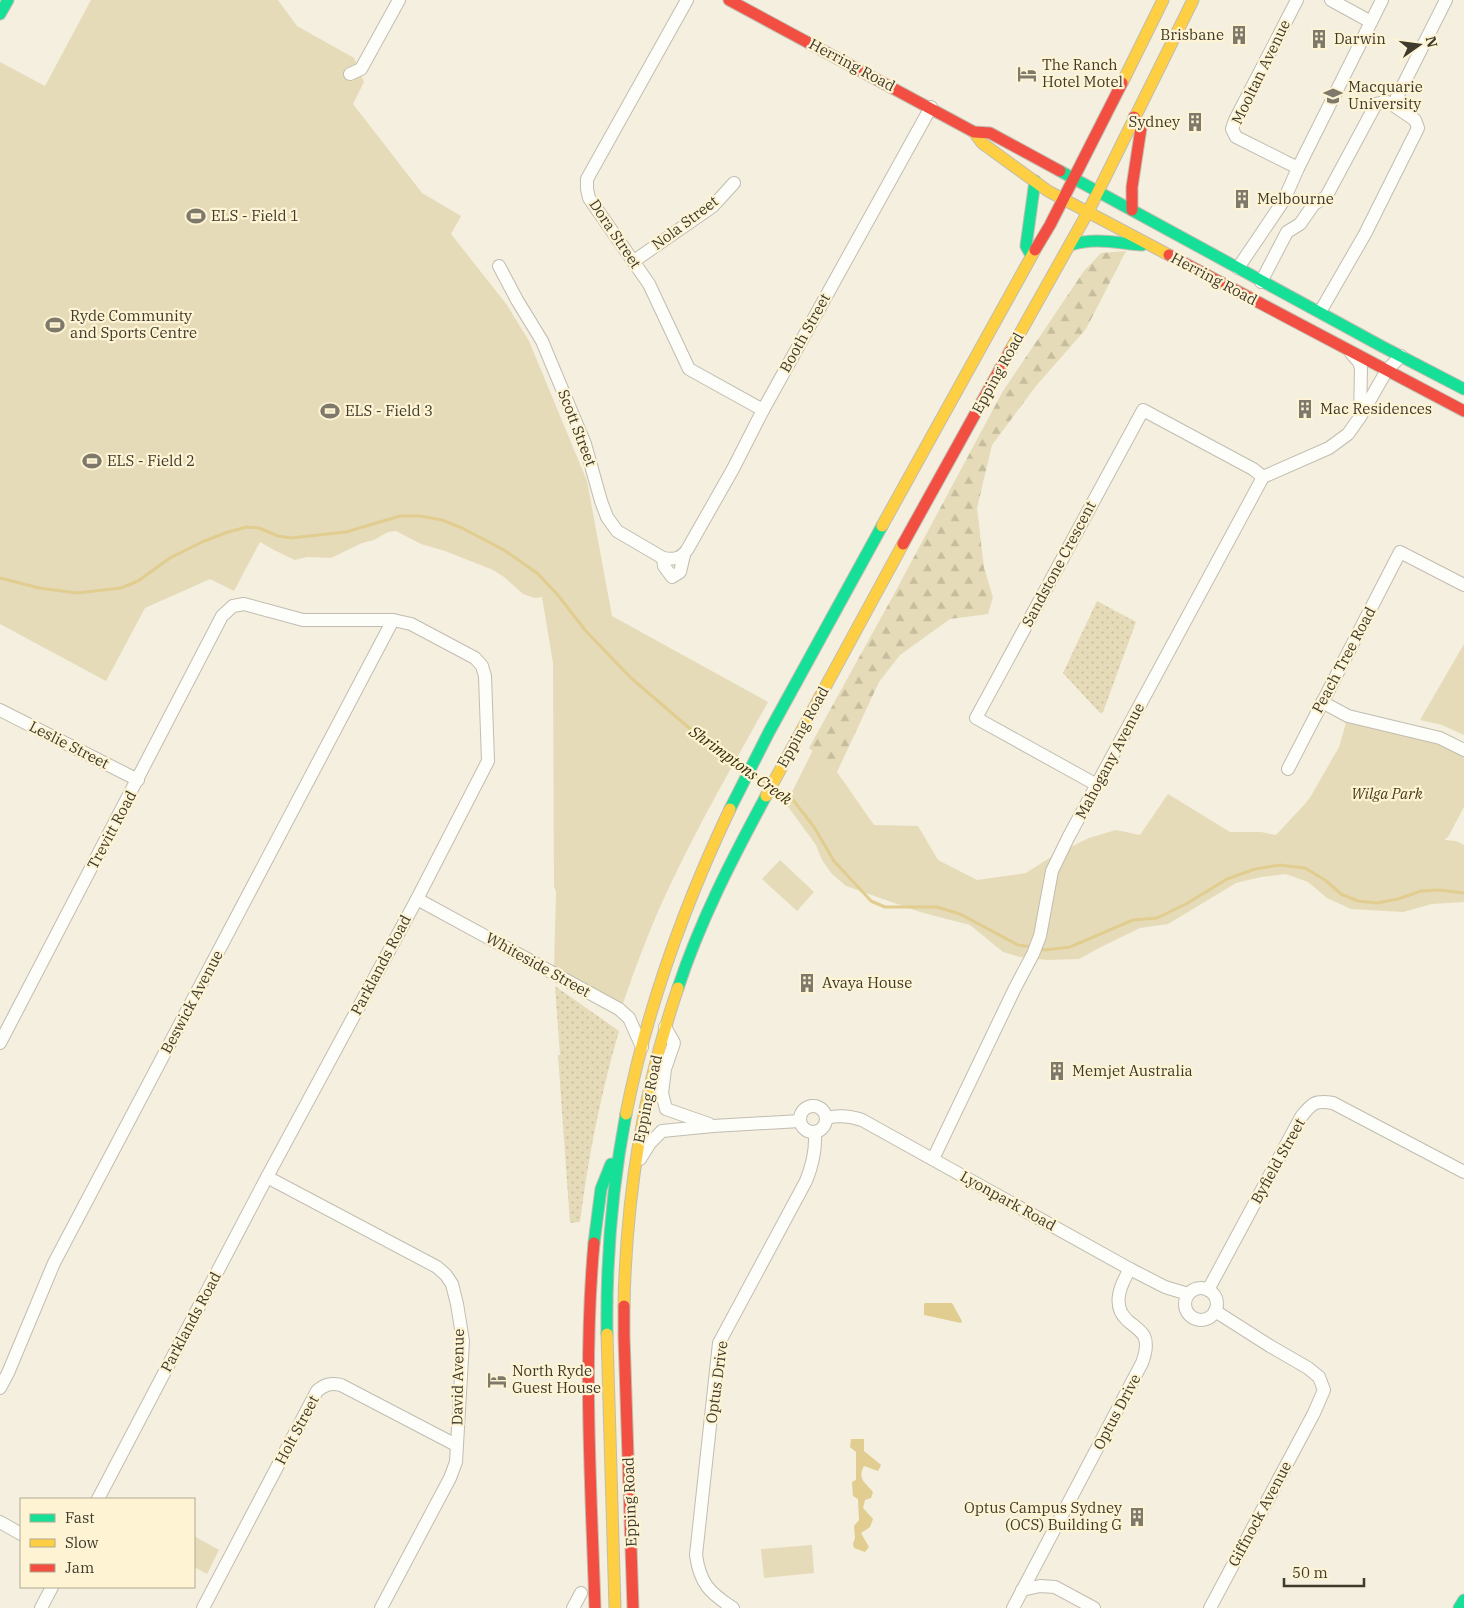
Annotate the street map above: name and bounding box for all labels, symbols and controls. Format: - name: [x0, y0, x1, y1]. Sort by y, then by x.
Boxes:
- street label: Mooltan Avenue: [1227, 16, 1294, 127]
- north arrow: [1394, 20, 1444, 70]
- building icon: Brisbane: [1228, 24, 1250, 46]
- place label: Brisbane: [1160, 25, 1224, 44]
- building icon: Darwin: [1308, 28, 1330, 50]
- place label: Darwin: [1334, 29, 1386, 48]
- street label: Herring Road: [806, 34, 899, 95]
- text: N: [1422, 34, 1442, 49]
- place label: The Ranch Hotel Motel: [1042, 55, 1123, 91]
- hotel icon: The Ranch Hotel Motel: [1016, 63, 1038, 85]
- place label: Macquarie University: [1348, 77, 1423, 113]
- school or university icon: Macquarie University: [1322, 85, 1344, 107]
- building icon: Sydney: [1184, 111, 1206, 133]
- place label: Sydney: [1129, 112, 1180, 131]
- building icon: Melbourne: [1231, 188, 1253, 210]
- place label: Melbourne: [1257, 189, 1334, 208]
- street label: Nola Street: [648, 191, 722, 254]
- street label: Dora Street: [585, 195, 646, 272]
- sports icon: ELS - Field 1: [185, 205, 207, 227]
- place label: ELS - Field 1: [211, 206, 299, 225]
- street label: Herring Road: [1168, 248, 1261, 309]
- street label: Booth Street: [775, 290, 834, 376]
- place label: Ryde Community and Sports Centre: [70, 306, 197, 342]
- sports icon: Ryde Community and Sports Centre: [44, 314, 66, 336]
- street label: Epping Road: [968, 329, 1028, 417]
- street label: Scott Street: [554, 387, 601, 469]
- building icon: Mac Residences: [1294, 398, 1316, 420]
- place label: Mac Residences: [1320, 399, 1432, 418]
- sports icon: ELS - Field 3: [319, 400, 341, 422]
- place label: ELS - Field 3: [345, 401, 433, 420]
- sports icon: ELS - Field 2: [81, 450, 103, 472]
- place label: ELS - Field 2: [107, 451, 195, 470]
- street label: Sandstone Crescent: [1017, 498, 1100, 630]
- street label: Peach Tree Road: [1308, 603, 1380, 716]
- street label: Epping Road: [773, 683, 833, 771]
- street label: Mahogany Avenue: [1071, 699, 1148, 822]
- street label: Leslie Street: [26, 716, 112, 773]
- water label: Shrimptons Creek: [685, 720, 797, 809]
- park label: Wilga Park: [1351, 784, 1423, 803]
- street label: Trevitt Road: [83, 787, 140, 872]
- street label: Parklands Road: [346, 911, 415, 1018]
- street label: Whiteside Street: [483, 928, 594, 1001]
- street label: Beswick Avenue: [156, 947, 227, 1057]
- building icon: Avaya House: [796, 972, 818, 994]
- place label: Avaya House: [822, 973, 912, 992]
- street label: Epping Road: [629, 1053, 666, 1145]
- building icon: Memjet Australia: [1046, 1060, 1068, 1082]
- place label: Memjet Australia: [1072, 1061, 1193, 1080]
- street label: Byfield Street: [1246, 1115, 1309, 1207]
- street label: Lyonpark Road: [957, 1166, 1059, 1235]
- street label: Parklands Road: [156, 1268, 225, 1375]
- street label: David Avenue: [447, 1329, 468, 1425]
- street label: Optus Drive: [701, 1339, 732, 1424]
- place label: North Ryde Guest House: [512, 1361, 601, 1397]
- hotel icon: North Ryde Guest House: [486, 1369, 508, 1391]
- street label: Optus Drive: [1089, 1371, 1144, 1453]
- street label: Holt Street: [270, 1392, 323, 1468]
- street label: Epping Road: [618, 1457, 641, 1547]
- street label: Giffnock Avenue: [1224, 1458, 1295, 1570]
- legend: [20, 1498, 195, 1588]
- place label: Optus Campus Sydney (OCS) Building G: [964, 1498, 1122, 1534]
- building icon: Optus Campus Sydney (OCS) Building G: [1126, 1506, 1148, 1528]
- text: Fast: [65, 1508, 95, 1527]
- text: Slow: [65, 1533, 99, 1552]
- scale bar: [1284, 1556, 1364, 1588]
- text: Jam: [65, 1558, 94, 1577]
- text: 50 m: [1292, 1563, 1328, 1582]

